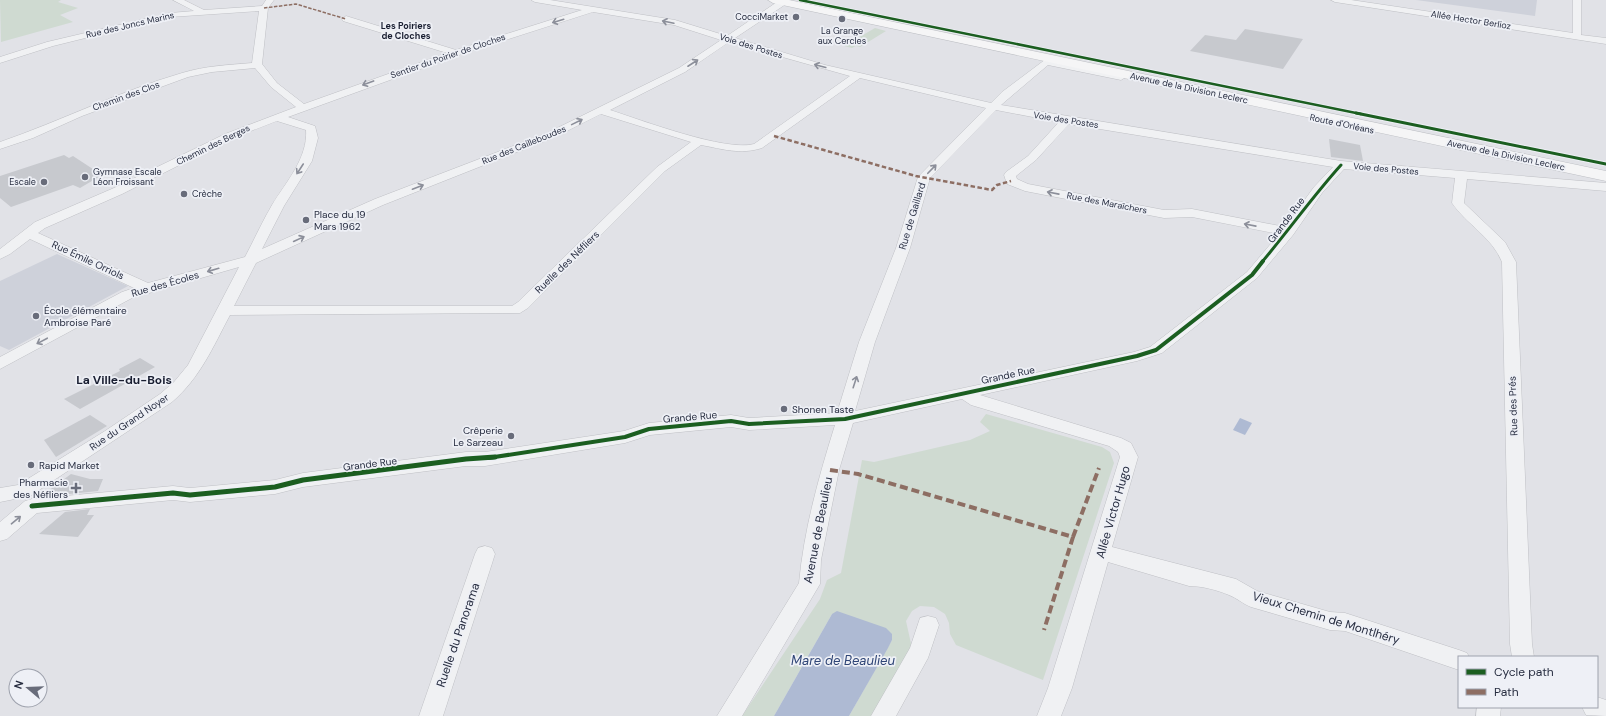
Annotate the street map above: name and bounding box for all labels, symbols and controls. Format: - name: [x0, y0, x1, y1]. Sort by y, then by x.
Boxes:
- street label: Allée Hector Berlioz: [1430, 8, 1512, 32]
- street label: Rue des Joncs Marins: [85, 9, 176, 41]
- place label: CocciMarket: [735, 11, 788, 23]
- marker: CocciMarket: [791, 12, 801, 22]
- marker: La Grange aux Cercles: [837, 14, 847, 24]
- one-way arrow: [662, 17, 675, 25]
- one-way arrow: [551, 18, 564, 25]
- district label: Les Poiriers de Cloches: [381, 20, 431, 42]
- place label: La Grange aux Cercles: [818, 25, 867, 47]
- street label: Sentier du Poirier de Cloches: [389, 30, 508, 81]
- street label: Voie des Postes: [718, 31, 785, 61]
- one-way arrow: [687, 59, 698, 67]
- one-way arrow: [813, 62, 826, 69]
- street label: Avenue de la Division Leclerc: [1129, 70, 1249, 106]
- street label: Chemin des Clos: [91, 78, 162, 114]
- one-way arrow: [362, 80, 374, 88]
- street label: Voie des Postes: [1033, 109, 1100, 131]
- street label: Route d'Orléans: [1309, 111, 1376, 137]
- one-way arrow: [571, 118, 583, 125]
- street label: Chemin des Berges: [174, 122, 252, 168]
- street label: Rue des Cailleboudes: [480, 122, 568, 167]
- street label: Avenue de la Division Leclerc: [1446, 137, 1566, 173]
- street label: Voie des Postes: [1353, 160, 1420, 178]
- one-way arrow: [296, 163, 304, 174]
- one-way arrow: [928, 164, 937, 174]
- place label: Gymnase Escale Léon Froissant: [93, 166, 162, 188]
- marker: Gymnase Escale Léon Froissant: [80, 172, 90, 182]
- place label: Escale: [9, 176, 36, 188]
- marker: Escale: [39, 177, 49, 187]
- street label: Rue de Gaillard: [896, 181, 928, 251]
- one-way arrow: [412, 183, 424, 191]
- place label: Crèche: [192, 188, 222, 200]
- one-way arrow: [1047, 188, 1060, 196]
- marker: Crèche: [179, 189, 189, 199]
- street label: Rue des Maraîchers: [1066, 189, 1149, 217]
- street label: Grande Rue: [1264, 194, 1308, 246]
- place label: Place du 19 Mars 1962: [314, 208, 366, 233]
- marker: Place du 19 Mars 1962: [301, 215, 311, 225]
- one-way arrow: [1244, 220, 1257, 228]
- street label: Ruelle des Néfliers: [532, 228, 602, 296]
- one-way arrow: [293, 235, 305, 242]
- street label: Rue Émile Orriols: [50, 238, 126, 282]
- one-way arrow: [207, 267, 220, 275]
- street label: Rue des Écoles: [130, 268, 200, 300]
- place label: École élémentaire Ambroise Paré: [44, 304, 127, 329]
- marker: École élémentaire Ambroise Paré: [31, 311, 41, 321]
- one-way arrow: [36, 338, 48, 345]
- street label: Grande Rue: [980, 363, 1036, 387]
- district label: La Ville-du-Bois: [76, 372, 172, 388]
- one-way arrow: [852, 375, 859, 388]
- street label: Rue des Prés: [1505, 376, 1521, 436]
- street label: Rue du Grand Noyer: [87, 390, 171, 453]
- place label: Shonen Taste: [792, 403, 854, 416]
- marker: Shonen Taste: [779, 404, 789, 414]
- street label: Grande Rue: [662, 408, 718, 426]
- place label: Crêperie Le Sarzeau: [453, 424, 503, 449]
- marker: Crêperie Le Sarzeau: [506, 431, 516, 441]
- street label: Grande Rue: [342, 454, 398, 474]
- place label: Rapid Market: [39, 459, 100, 472]
- marker: Rapid Market: [26, 460, 36, 470]
- street label: Allée Victor Hugo: [1092, 464, 1134, 560]
- street label: Avenue de Beaulieu: [800, 475, 836, 585]
- place label: Pharmacie des Néfliers: [13, 476, 68, 501]
- marker: Pharmacie des Néfliers: [71, 483, 81, 493]
- one-way arrow: [10, 515, 21, 524]
- street label: Ruelle du Panorama: [433, 581, 483, 689]
- street label: Vieux Chemin de Montlhéry: [1250, 588, 1402, 648]
- water label: Mare de Beaulieu: [791, 652, 895, 669]
- legend: [1458, 656, 1598, 708]
- text: Cycle path: [1494, 664, 1554, 680]
- north arrow: [8, 668, 48, 708]
- text: N: [11, 679, 26, 691]
- text: Path: [1494, 684, 1519, 700]

